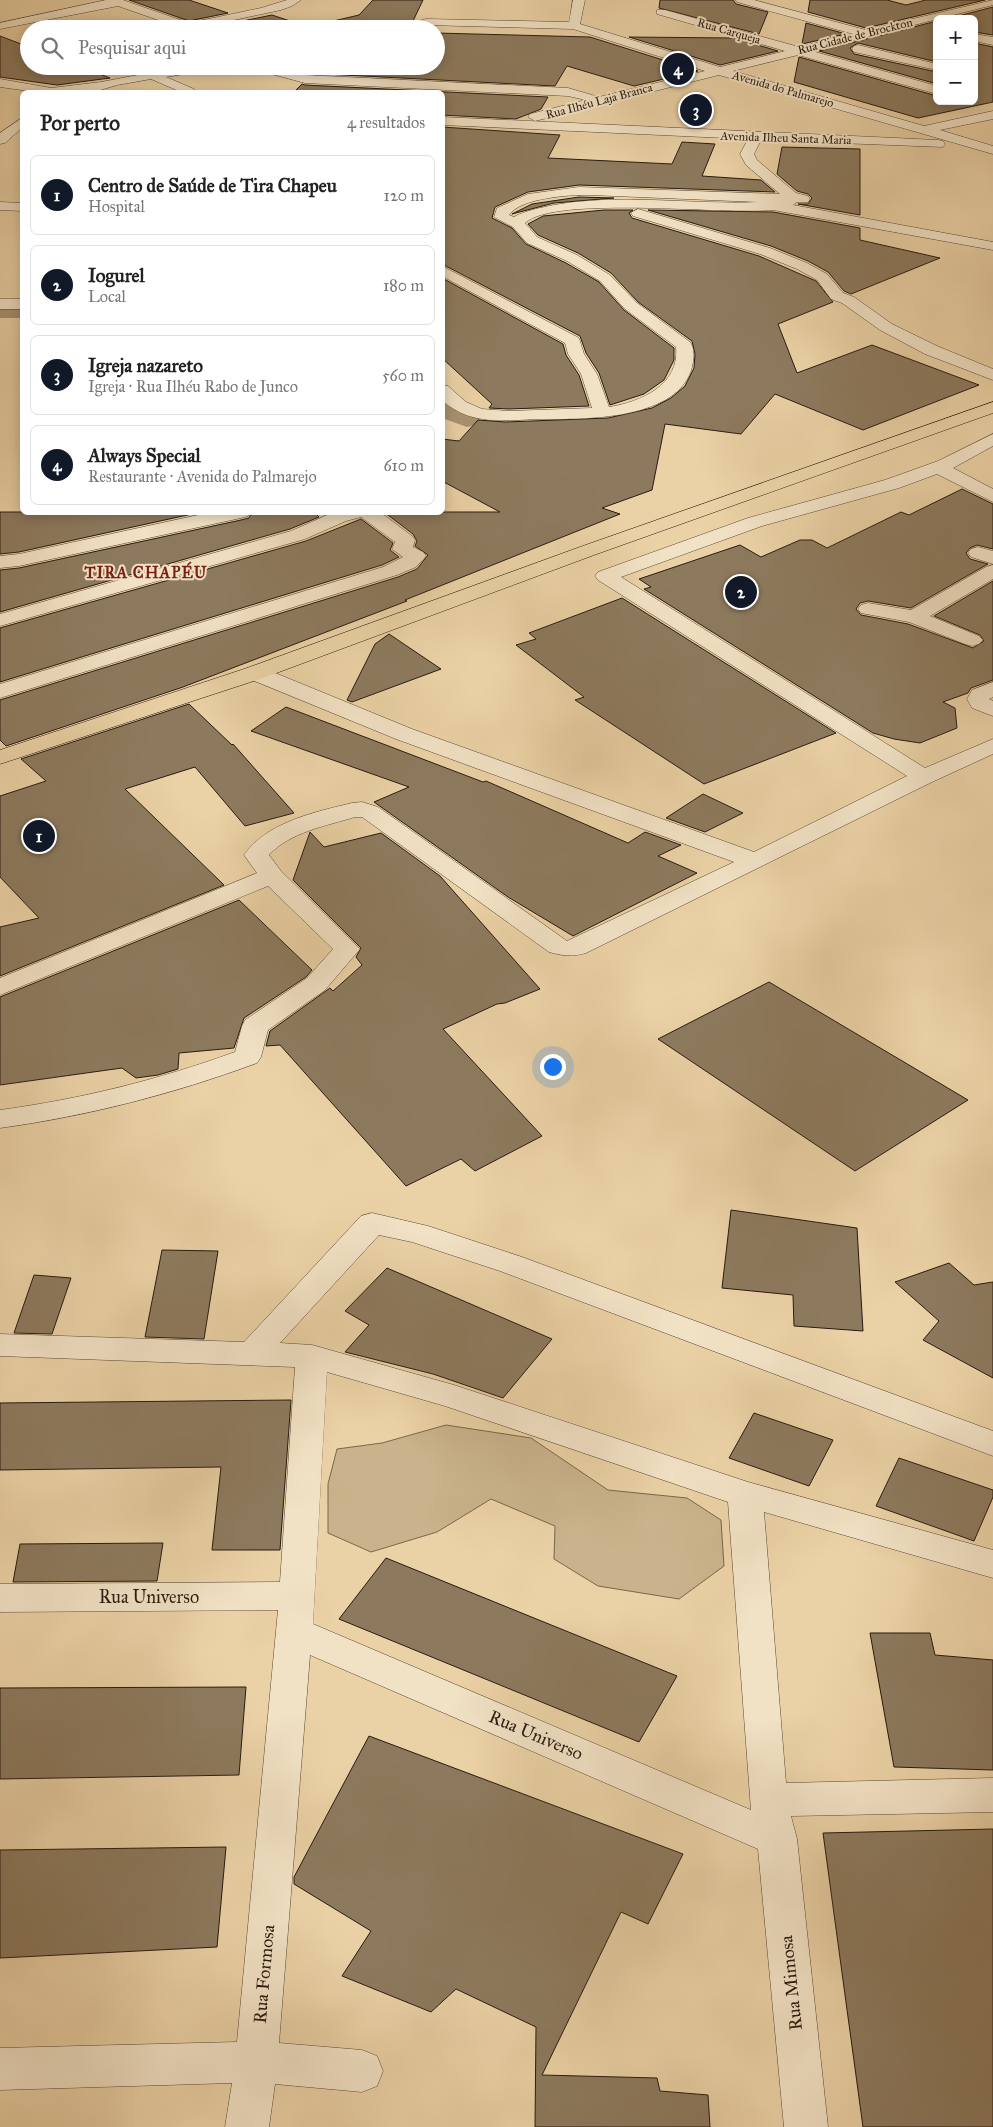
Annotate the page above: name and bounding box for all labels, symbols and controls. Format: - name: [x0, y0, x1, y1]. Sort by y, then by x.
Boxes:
- street label: Rua Carqueja: [695, 15, 763, 48]
- street label: Rua Cidade de Brockton: [796, 15, 914, 57]
- map controls: [933, 15, 978, 105]
- button: +: [933, 15, 978, 60]
- search box: [20, 20, 445, 75]
- icon: search: [38, 34, 66, 62]
- text: Pesquisar aqui: [78, 36, 186, 59]
- pin: 4: [662, 50, 694, 88]
- button: −: [933, 60, 978, 105]
- street label: Avenida do Palmarejo: [730, 68, 835, 110]
- street label: Rua Ilhéu Laja Branca: [544, 80, 655, 122]
- pin: 3: [680, 91, 712, 129]
- text: Por perto: [40, 110, 120, 136]
- text: 4 resultados: [347, 113, 425, 132]
- street label: Avenida Ilheu Santa Maria: [719, 129, 853, 147]
- text: Centro de Saúde de Tira Chapeu: [88, 174, 337, 197]
- text: 1: [54, 186, 60, 205]
- text: 120 m: [384, 186, 424, 205]
- text: Hospital: [88, 197, 145, 216]
- text: Iogurel: [88, 264, 145, 287]
- text: 2: [53, 276, 61, 295]
- text: 180 m: [383, 276, 424, 295]
- text: Local: [88, 287, 126, 306]
- text: Igreja nazareto: [88, 354, 203, 377]
- text: 3: [54, 366, 60, 385]
- text: 560 m: [382, 366, 424, 385]
- text: Igreja · Rua Ilhéu Rabo de Junco: [88, 377, 298, 396]
- text: Always Special: [88, 444, 201, 467]
- text: 4: [53, 456, 61, 475]
- text: 610 m: [383, 456, 424, 475]
- text: Restaurante · Avenida do Palmarejo: [88, 467, 317, 486]
- district label: TIRA CHAPÉU: [84, 561, 207, 582]
- pin: 2: [725, 573, 757, 611]
- pin: 1: [23, 817, 55, 855]
- your location: [540, 1054, 566, 1080]
- street label: Rua Universo: [99, 1586, 199, 1608]
- street label: Rua Universo: [486, 1705, 586, 1765]
- street label: Rua Formosa: [249, 1923, 279, 2024]
- street label: Rua Mimosa: [775, 1934, 807, 2032]

